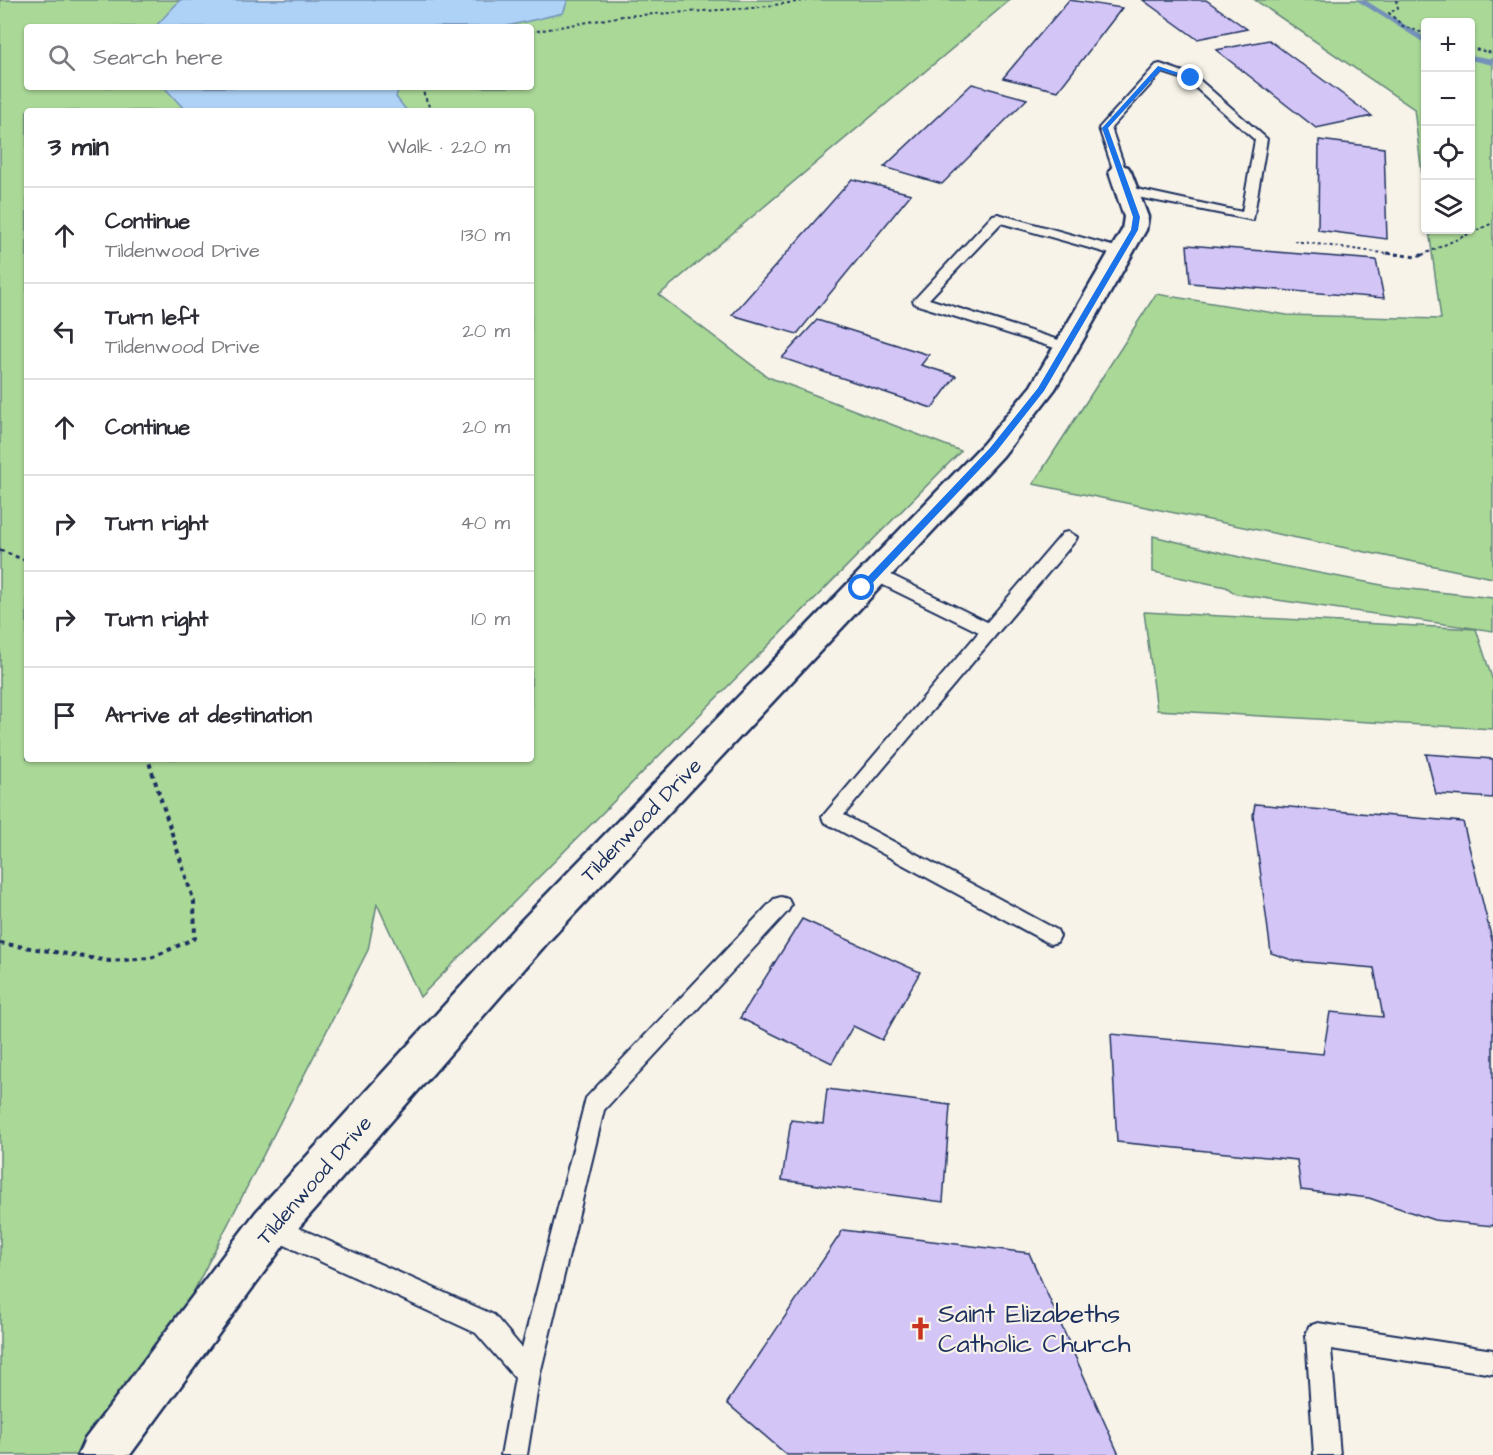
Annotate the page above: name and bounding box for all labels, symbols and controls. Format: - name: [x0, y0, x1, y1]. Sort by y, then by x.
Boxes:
- map controls: [1421, 18, 1475, 234]
- button: +: [1421, 18, 1475, 72]
- search box: [24, 24, 534, 90]
- icon: search: [45, 41, 78, 74]
- text: Search here: [93, 42, 223, 73]
- route end: [1177, 64, 1203, 90]
- button: −: [1421, 72, 1475, 126]
- button: locate: [1421, 126, 1475, 180]
- text: 3 min: [48, 129, 109, 165]
- text: Walk · 220 m: [388, 133, 510, 161]
- button: layers: [1421, 180, 1475, 234]
- text: Continue: [105, 206, 190, 237]
- icon: ahead: [48, 219, 81, 252]
- text: 130 m: [461, 221, 510, 249]
- text: Tildenwood Drive: [105, 237, 260, 265]
- text: Turn left: [105, 302, 199, 333]
- icon: left: [48, 315, 81, 348]
- text: 20 m: [462, 317, 510, 345]
- text: Tildenwood Drive: [105, 333, 260, 361]
- icon: ahead: [48, 411, 81, 444]
- text: Continue: [105, 412, 190, 443]
- text: 20 m: [462, 413, 510, 441]
- icon: right: [48, 507, 81, 540]
- text: Turn right: [105, 508, 208, 539]
- text: 40 m: [460, 509, 510, 537]
- route start: [848, 574, 874, 600]
- icon: right: [48, 603, 81, 636]
- text: Turn right: [105, 604, 208, 635]
- text: 10 m: [471, 605, 510, 633]
- icon: arrive: [48, 699, 81, 732]
- text: Arrive at destination: [105, 700, 312, 731]
- street label: Tildenwood Drive: [574, 752, 708, 889]
- street label: Tildenwood Drive: [250, 1109, 379, 1251]
- place label: Saint Elizabeths Catholic Church: [938, 1296, 1131, 1362]
- church icon: Saint Elizabeths Catholic Church: [907, 1315, 933, 1341]

